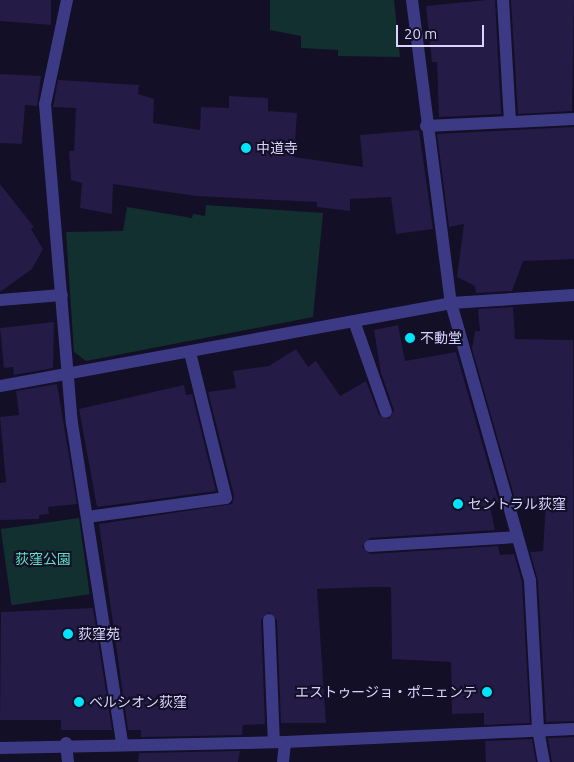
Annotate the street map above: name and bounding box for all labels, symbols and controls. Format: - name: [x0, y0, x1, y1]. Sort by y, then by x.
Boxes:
- scale bar: [399, 15, 486, 47]
- text: 20 m: [404, 25, 437, 42]
- place label: 中道寺: [256, 140, 298, 156]
- marker: 中道寺: [240, 142, 252, 154]
- place label: 不動堂: [420, 330, 462, 346]
- marker: 不動堂: [404, 332, 416, 344]
- place label: セントラル荻窪: [468, 496, 566, 512]
- marker: セントラル荻窪: [452, 498, 464, 510]
- park label: 荻窪公園: [15, 551, 71, 567]
- place label: 荻窪苑: [78, 626, 120, 642]
- marker: 荻窪苑: [62, 628, 74, 640]
- place label: エストゥージョ・ポニェンテ: [295, 684, 477, 700]
- marker: エストゥージョ・ポニェンテ: [481, 686, 493, 698]
- place label: ベルシオン荻窪: [89, 694, 187, 710]
- marker: ベルシオン荻窪: [73, 696, 85, 708]

